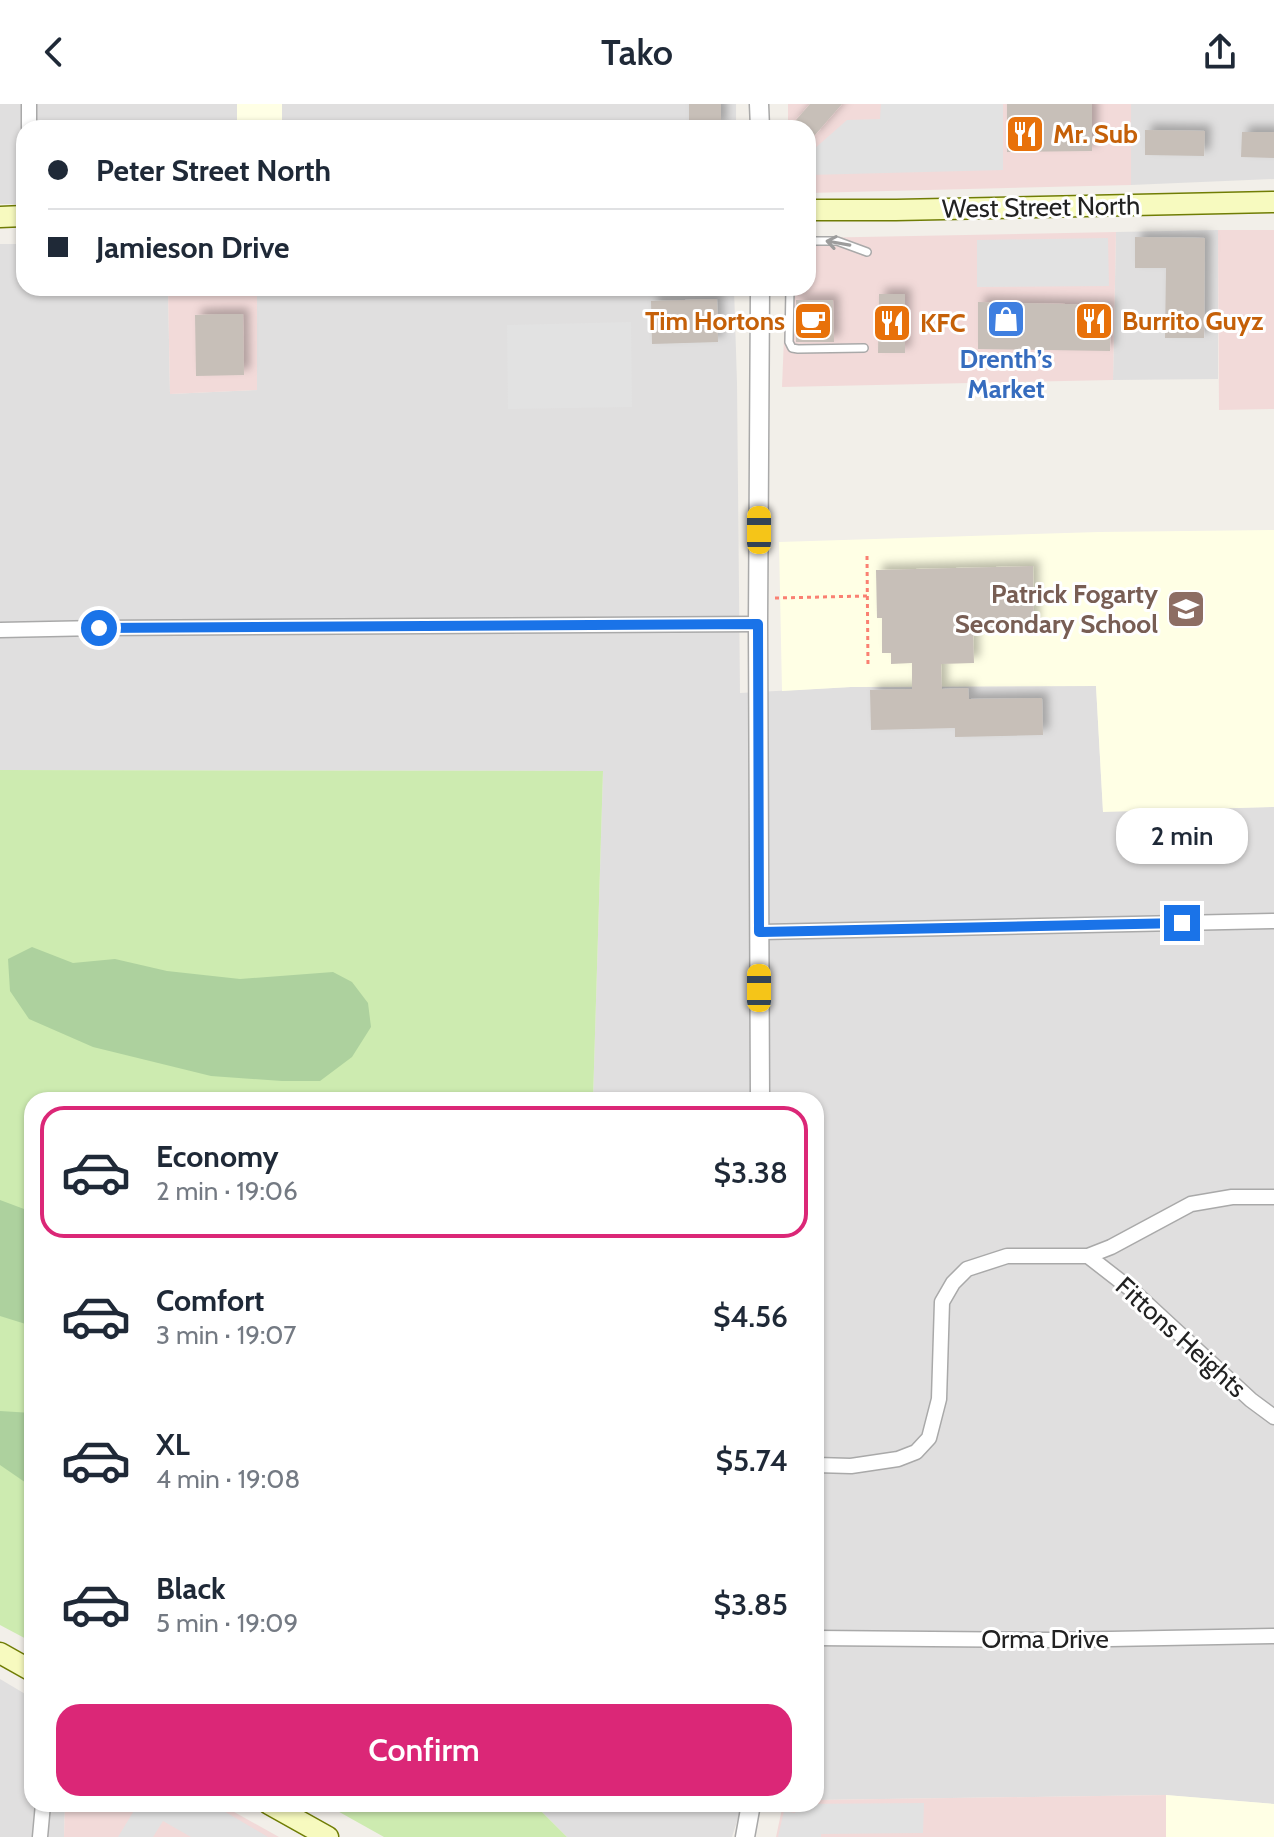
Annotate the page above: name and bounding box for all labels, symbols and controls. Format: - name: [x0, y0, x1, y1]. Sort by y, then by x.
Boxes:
- icon: back: [32, 30, 76, 74]
- text: Tako: [601, 30, 673, 74]
- icon: share: [1198, 30, 1242, 74]
- restaurant icon: Mr. Sub: [1004, 113, 1046, 155]
- place label: Mr. Sub: [1053, 118, 1138, 150]
- text: Peter Street North: [96, 152, 331, 189]
- street label: West Street North: [942, 189, 1140, 225]
- text: Jamieson Drive: [96, 229, 289, 266]
- one-way arrow: [826, 235, 852, 250]
- shop icon: Drenth’s Market: [985, 298, 1027, 340]
- cafe icon: Tim Hortons: [792, 300, 834, 342]
- restaurant icon: Burrito Guyz: [1073, 300, 1115, 342]
- restaurant icon: KFC: [871, 302, 913, 344]
- place label: Tim Hortons: [645, 305, 785, 337]
- place label: Burrito Guyz: [1122, 305, 1263, 337]
- place label: KFC: [920, 307, 966, 339]
- place label: Drenth’s Market: [959, 343, 1053, 405]
- car: [747, 506, 771, 554]
- place label: Patrick Fogarty Secondary School: [955, 578, 1158, 640]
- school or university icon: Patrick Fogarty Secondary School: [1165, 588, 1207, 630]
- route start: [81, 610, 117, 646]
- callout: 2 min: [1116, 807, 1248, 863]
- text: 2 min: [1151, 820, 1213, 852]
- route end: [1164, 905, 1200, 941]
- car: [747, 964, 771, 1012]
- icon: car: [60, 1136, 132, 1208]
- text: Economy: [156, 1138, 279, 1175]
- text: $3.38: [714, 1154, 788, 1191]
- text: 2 min · 19:06: [156, 1175, 298, 1207]
- street label: Fittons Heights: [1109, 1270, 1253, 1404]
- icon: car: [60, 1280, 132, 1352]
- text: Comfort: [156, 1282, 264, 1319]
- text: $4.56: [713, 1298, 788, 1335]
- text: 3 min · 19:07: [156, 1319, 296, 1351]
- icon: car: [60, 1424, 132, 1496]
- text: XL: [156, 1426, 190, 1463]
- text: $5.74: [716, 1442, 788, 1479]
- text: 4 min · 19:08: [156, 1463, 300, 1495]
- icon: car: [60, 1568, 132, 1640]
- text: Black: [156, 1570, 226, 1607]
- text: $3.85: [714, 1586, 788, 1623]
- text: 5 min · 19:09: [156, 1607, 298, 1639]
- street label: Orma Drive: [981, 1623, 1109, 1655]
- button: Confirm: [56, 1704, 792, 1796]

